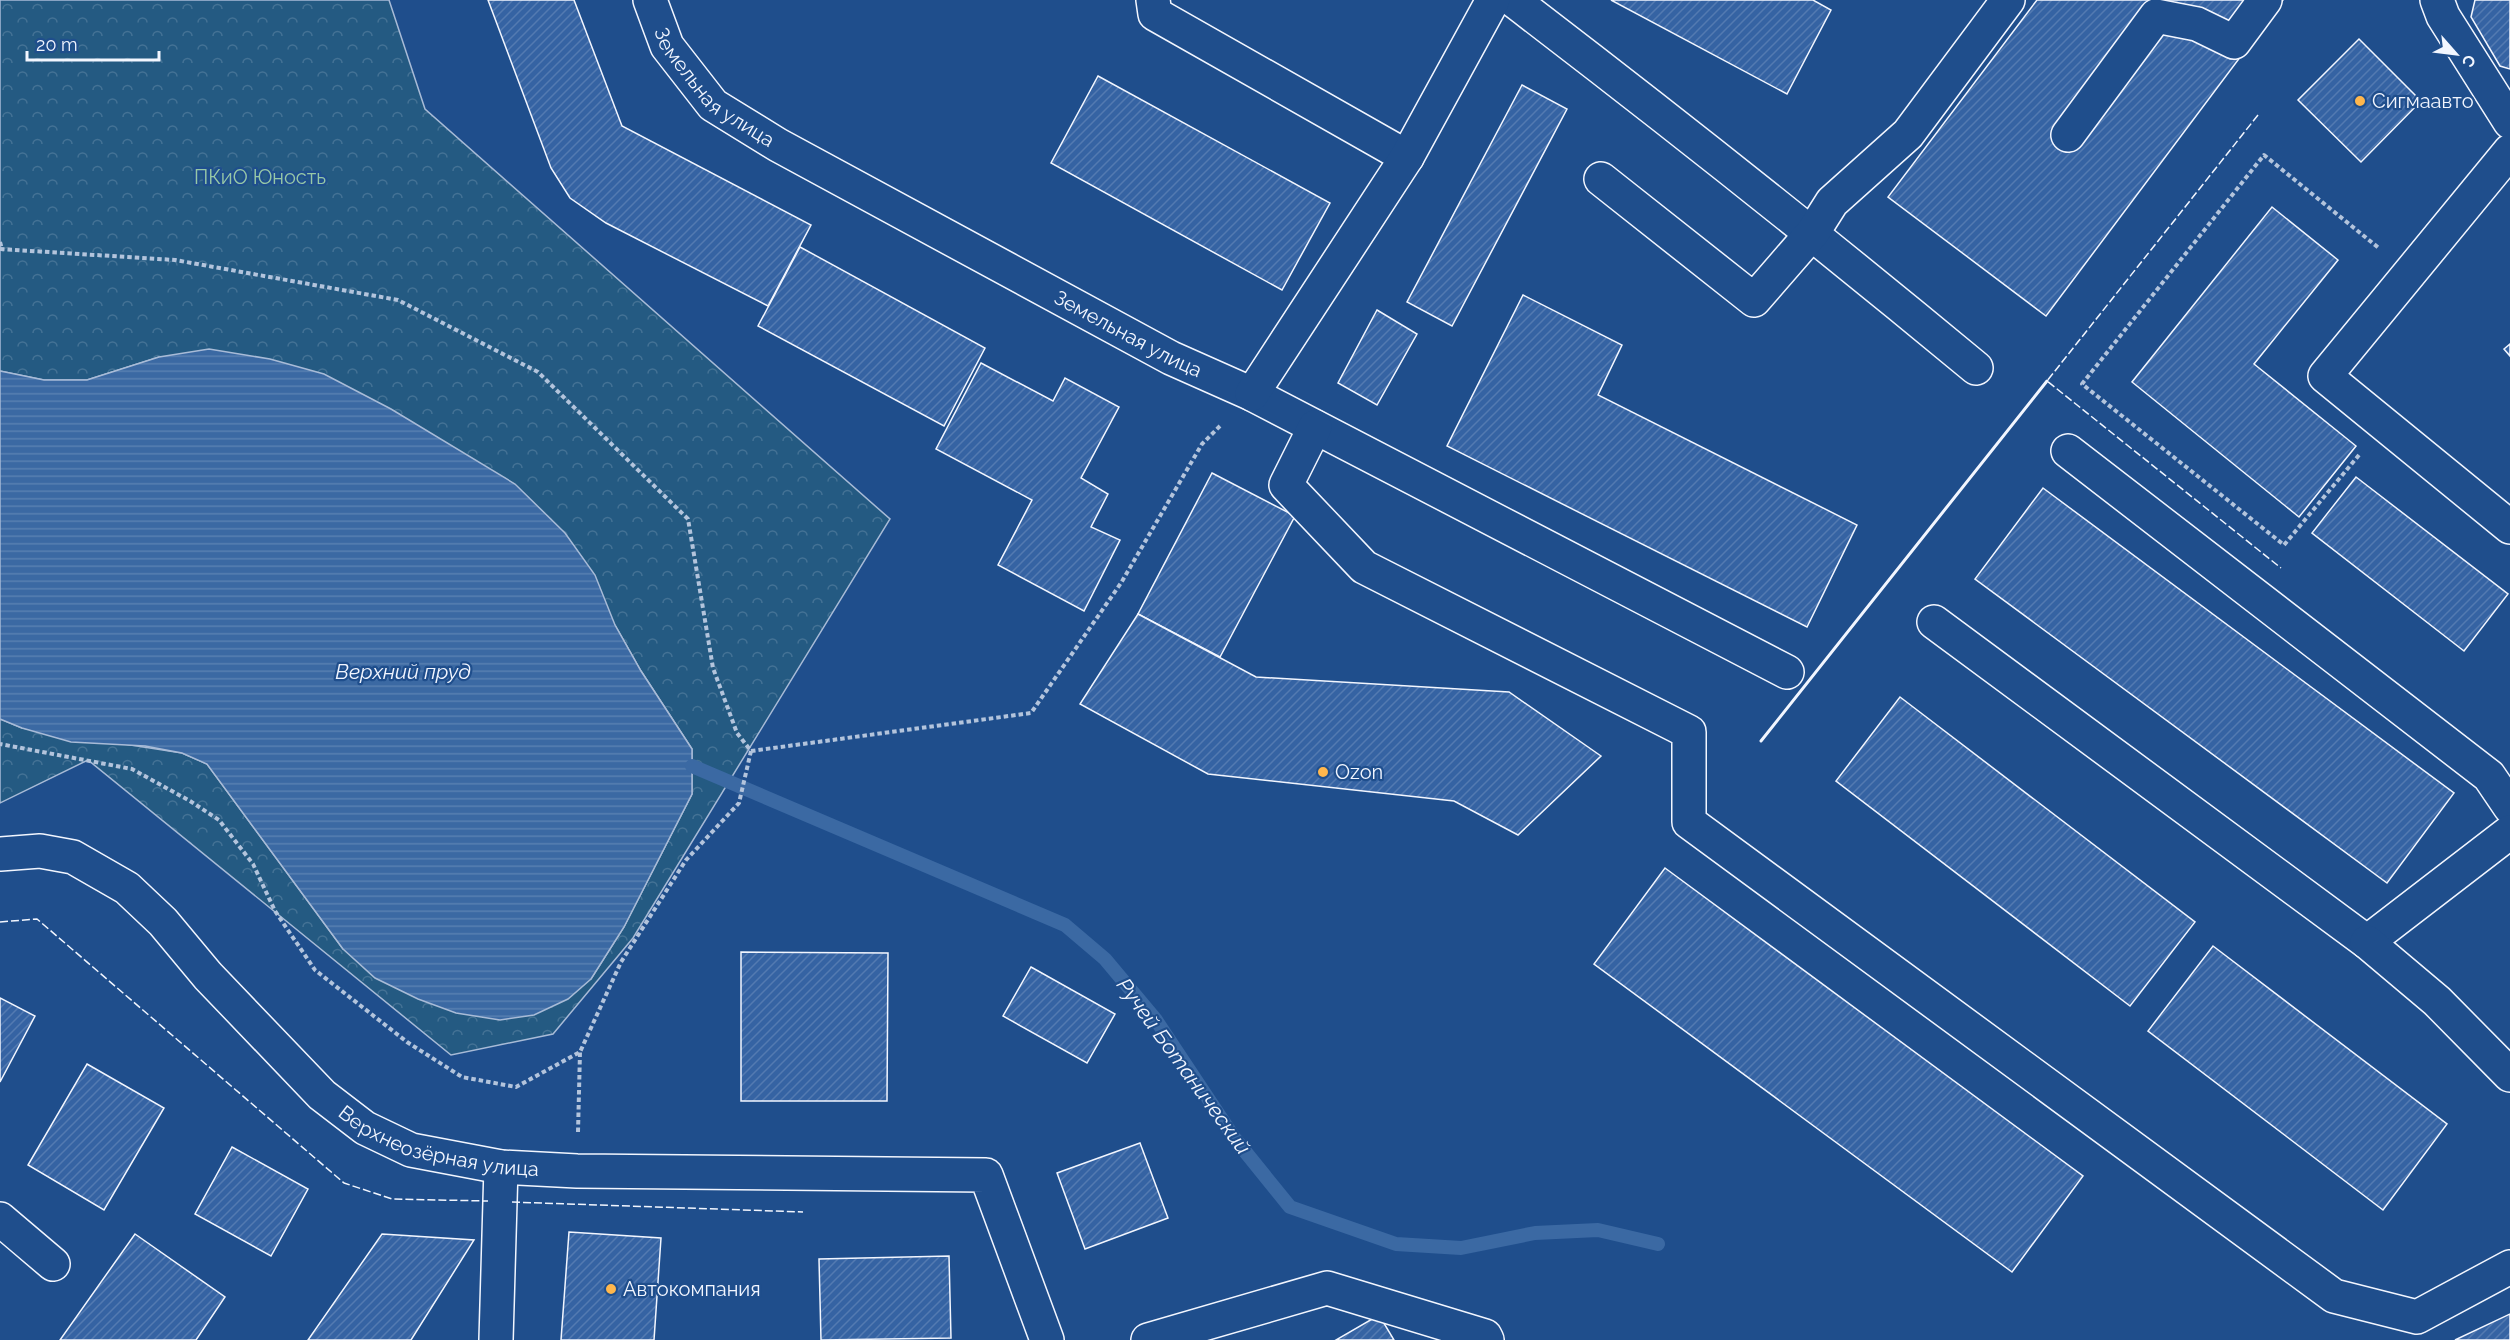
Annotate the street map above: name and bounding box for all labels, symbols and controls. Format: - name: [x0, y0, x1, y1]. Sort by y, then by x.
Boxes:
- scale bar: [27, 24, 159, 62]
- street label: Земельная улица: [649, 24, 779, 152]
- north arrow: [2426, 24, 2486, 84]
- text: 20 m: [36, 34, 78, 55]
- text: С: [2458, 51, 2480, 70]
- place label: Сигмаавто: [2372, 89, 2474, 113]
- marker: Сигмаавто: [2353, 94, 2367, 108]
- park label: ПКиО Юность: [194, 165, 326, 189]
- street label: Земельная улица: [1050, 285, 1206, 382]
- water label: Верхний пруд: [335, 659, 471, 684]
- place label: Ozon: [1335, 760, 1383, 784]
- marker: Ozon: [1316, 765, 1330, 779]
- water label: Ручей Ботанический: [1112, 973, 1256, 1159]
- street label: Верхнеозёрная улица: [334, 1100, 539, 1181]
- place label: Автокомпания: [623, 1277, 761, 1301]
- marker: Автокомпания: [604, 1282, 618, 1296]

